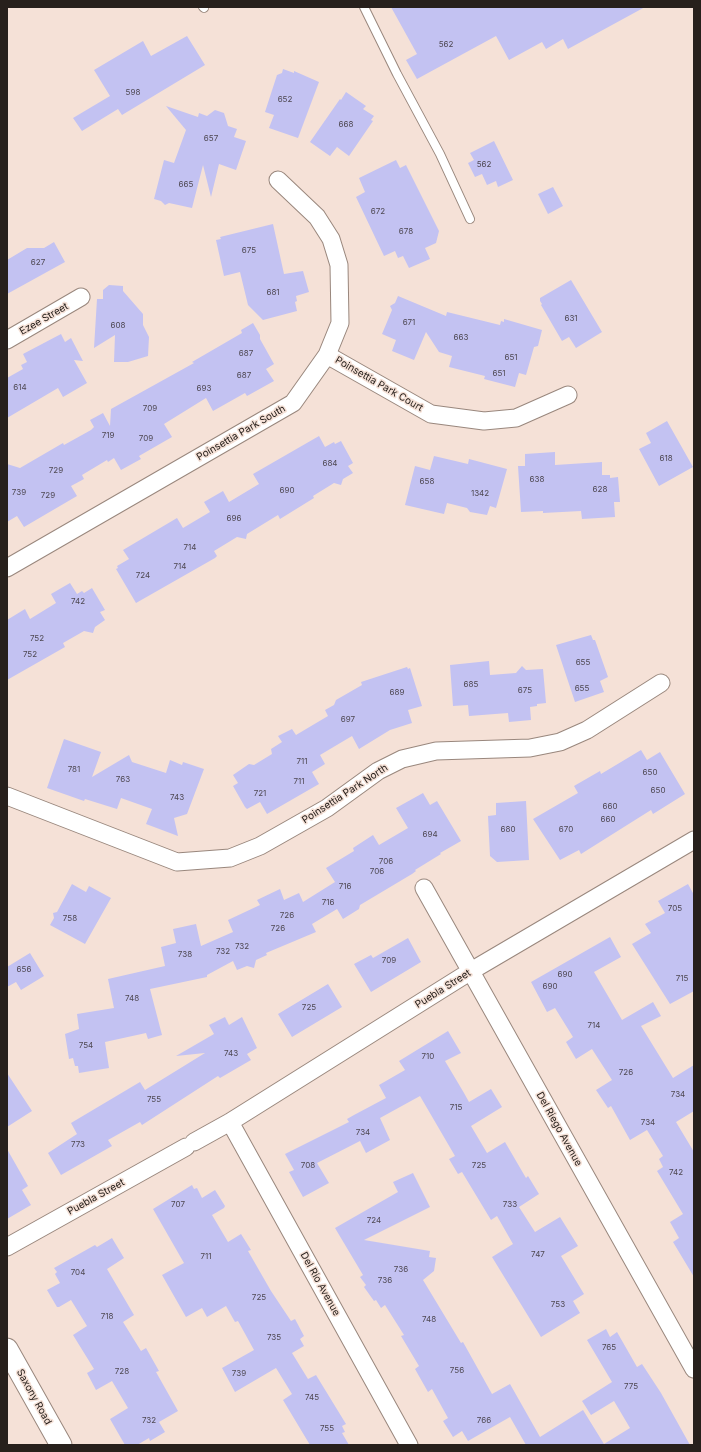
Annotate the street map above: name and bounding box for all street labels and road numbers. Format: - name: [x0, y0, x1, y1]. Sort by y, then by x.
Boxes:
- street label: Ezee Street: [18, 300, 70, 338]
- street label: Poinsettia Park Court: [333, 354, 425, 414]
- street label: Poinsettia Park South: [194, 403, 288, 463]
- street label: Poinsettia Park North: [300, 762, 390, 826]
- street label: Puebla Street: [413, 967, 473, 1011]
- street label: Del Riego Avenue: [534, 1090, 584, 1168]
- street label: Puebla Street: [65, 1176, 127, 1218]
- street label: Del Rio Avenue: [298, 1250, 342, 1318]
- street label: Saxony Road: [14, 1367, 54, 1427]

